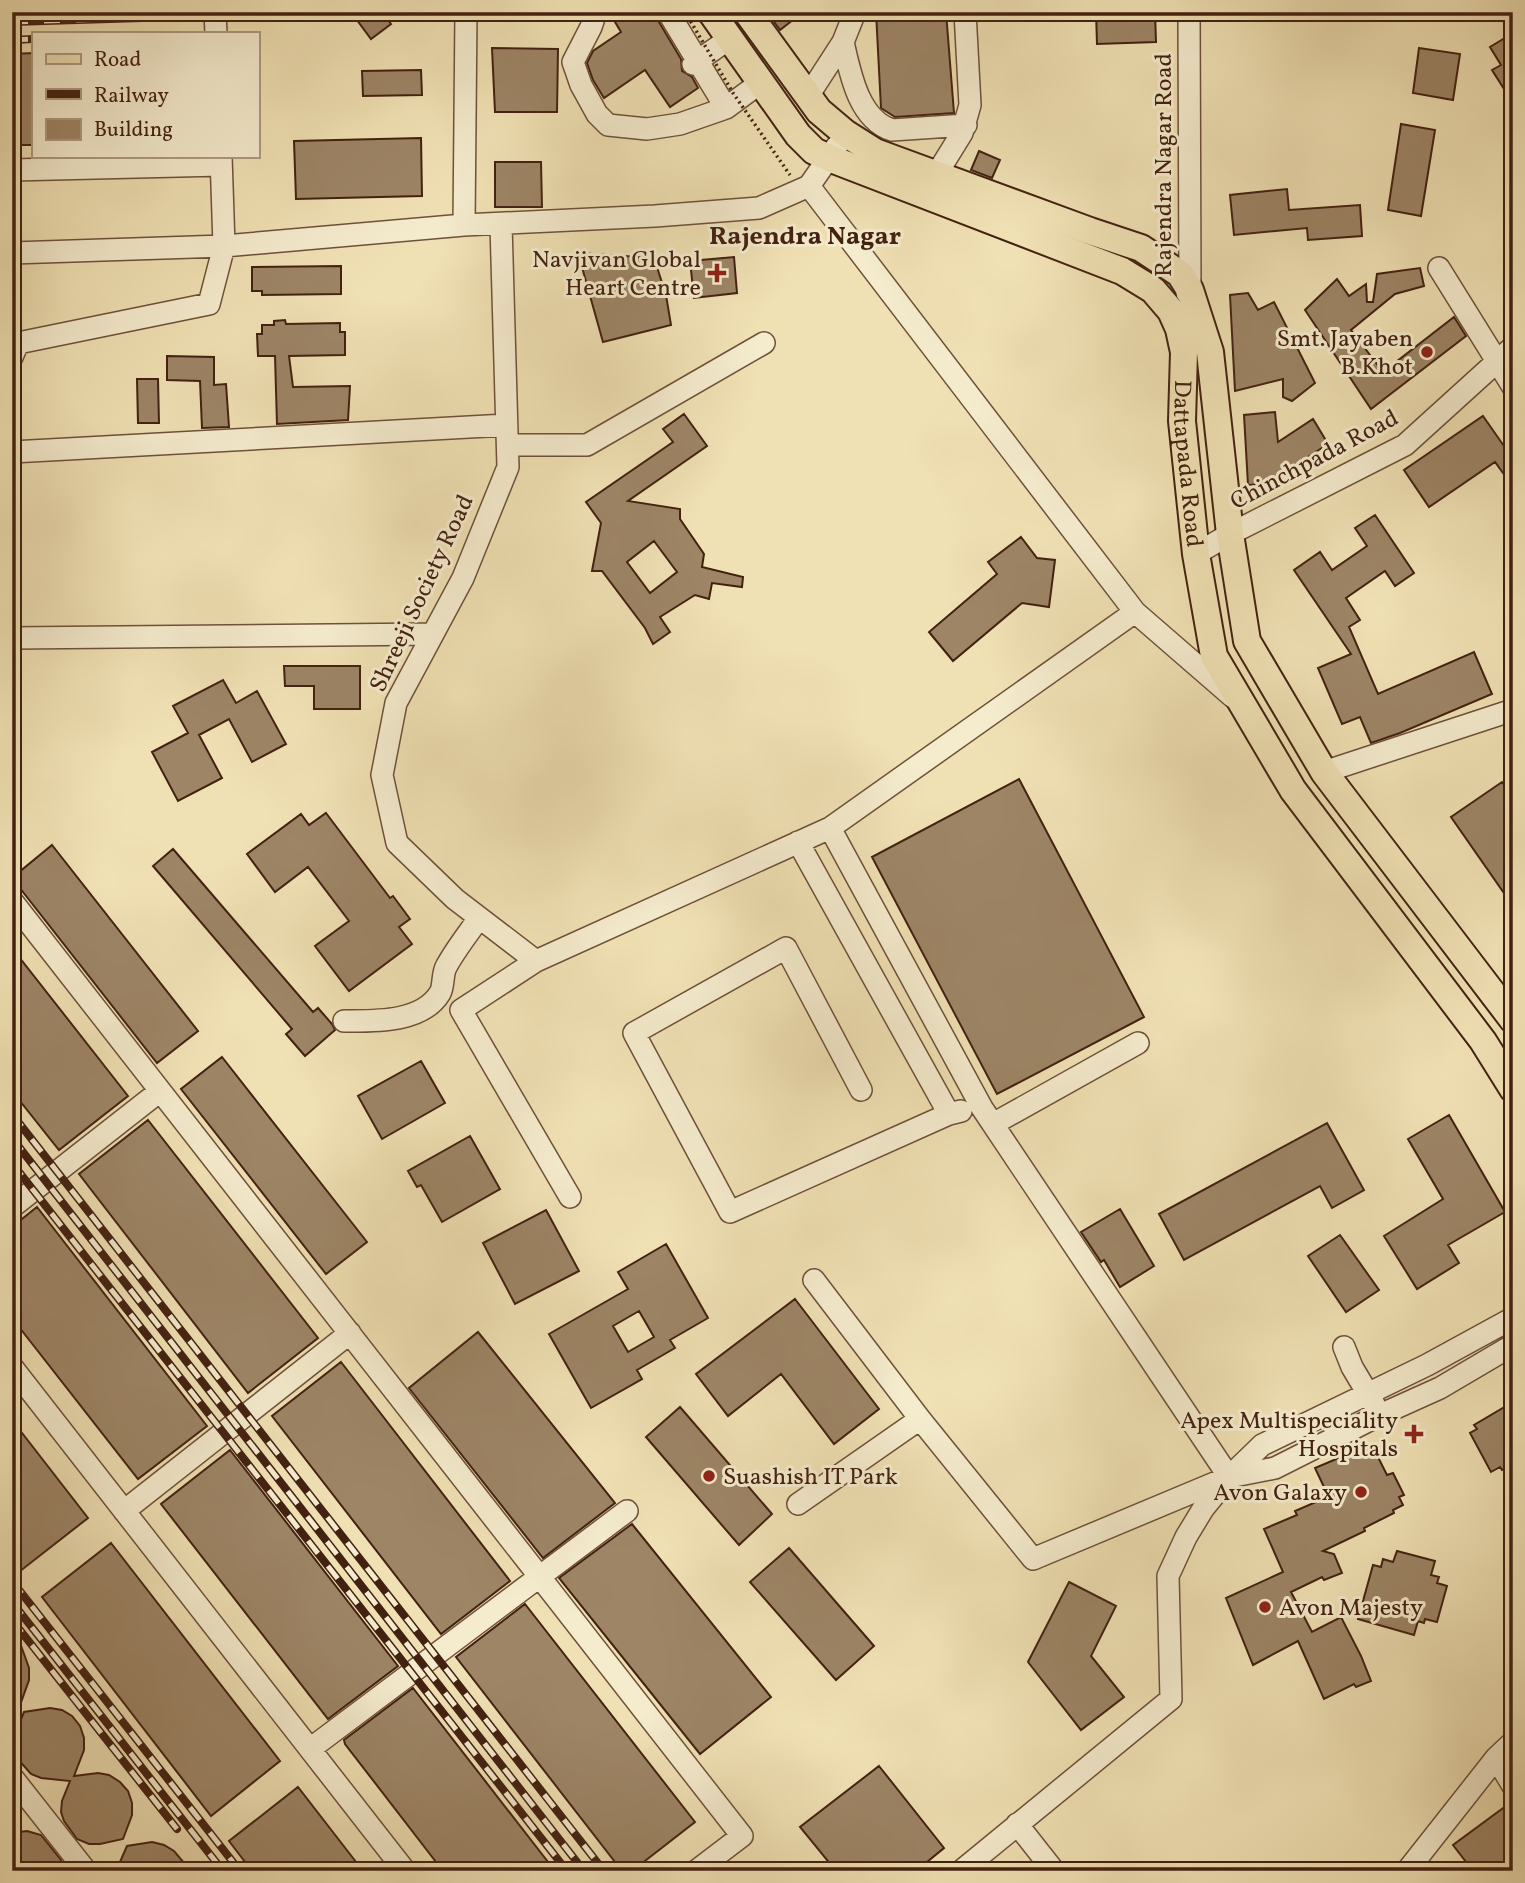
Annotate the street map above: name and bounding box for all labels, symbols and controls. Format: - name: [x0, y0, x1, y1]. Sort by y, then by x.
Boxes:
- legend: [32, 32, 259, 158]
- text: Road: [94, 46, 141, 75]
- street label: Rajendra Nagar Road: [1148, 53, 1182, 277]
- text: Railway: [94, 82, 170, 111]
- text: Building: [94, 116, 173, 145]
- district label: Rajendra Nagar: [709, 219, 901, 255]
- place label: Navjivan Global Heart Centre: [532, 244, 701, 306]
- marker: Navjivan Global Heart Centre: [707, 263, 727, 283]
- place label: Smt. Jayaben B.Khot: [1277, 323, 1413, 385]
- marker: Smt. Jayaben B.Khot: [1419, 344, 1435, 360]
- street label: Dattapada Road: [1163, 379, 1210, 549]
- street label: Chinchpada Road: [1225, 402, 1405, 519]
- street label: Shreeji Society Road: [362, 490, 483, 698]
- place label: Apex Multispeciality Hospitals: [1180, 1405, 1398, 1467]
- marker: Apex Multispeciality Hospitals: [1404, 1424, 1424, 1444]
- place label: Suashish IT Park: [723, 1461, 898, 1495]
- marker: Suashish IT Park: [701, 1468, 717, 1484]
- place label: Avon Galaxy: [1213, 1477, 1347, 1511]
- marker: Avon Galaxy: [1353, 1484, 1369, 1500]
- place label: Avon Majesty: [1279, 1592, 1423, 1626]
- marker: Avon Majesty: [1257, 1599, 1273, 1615]

